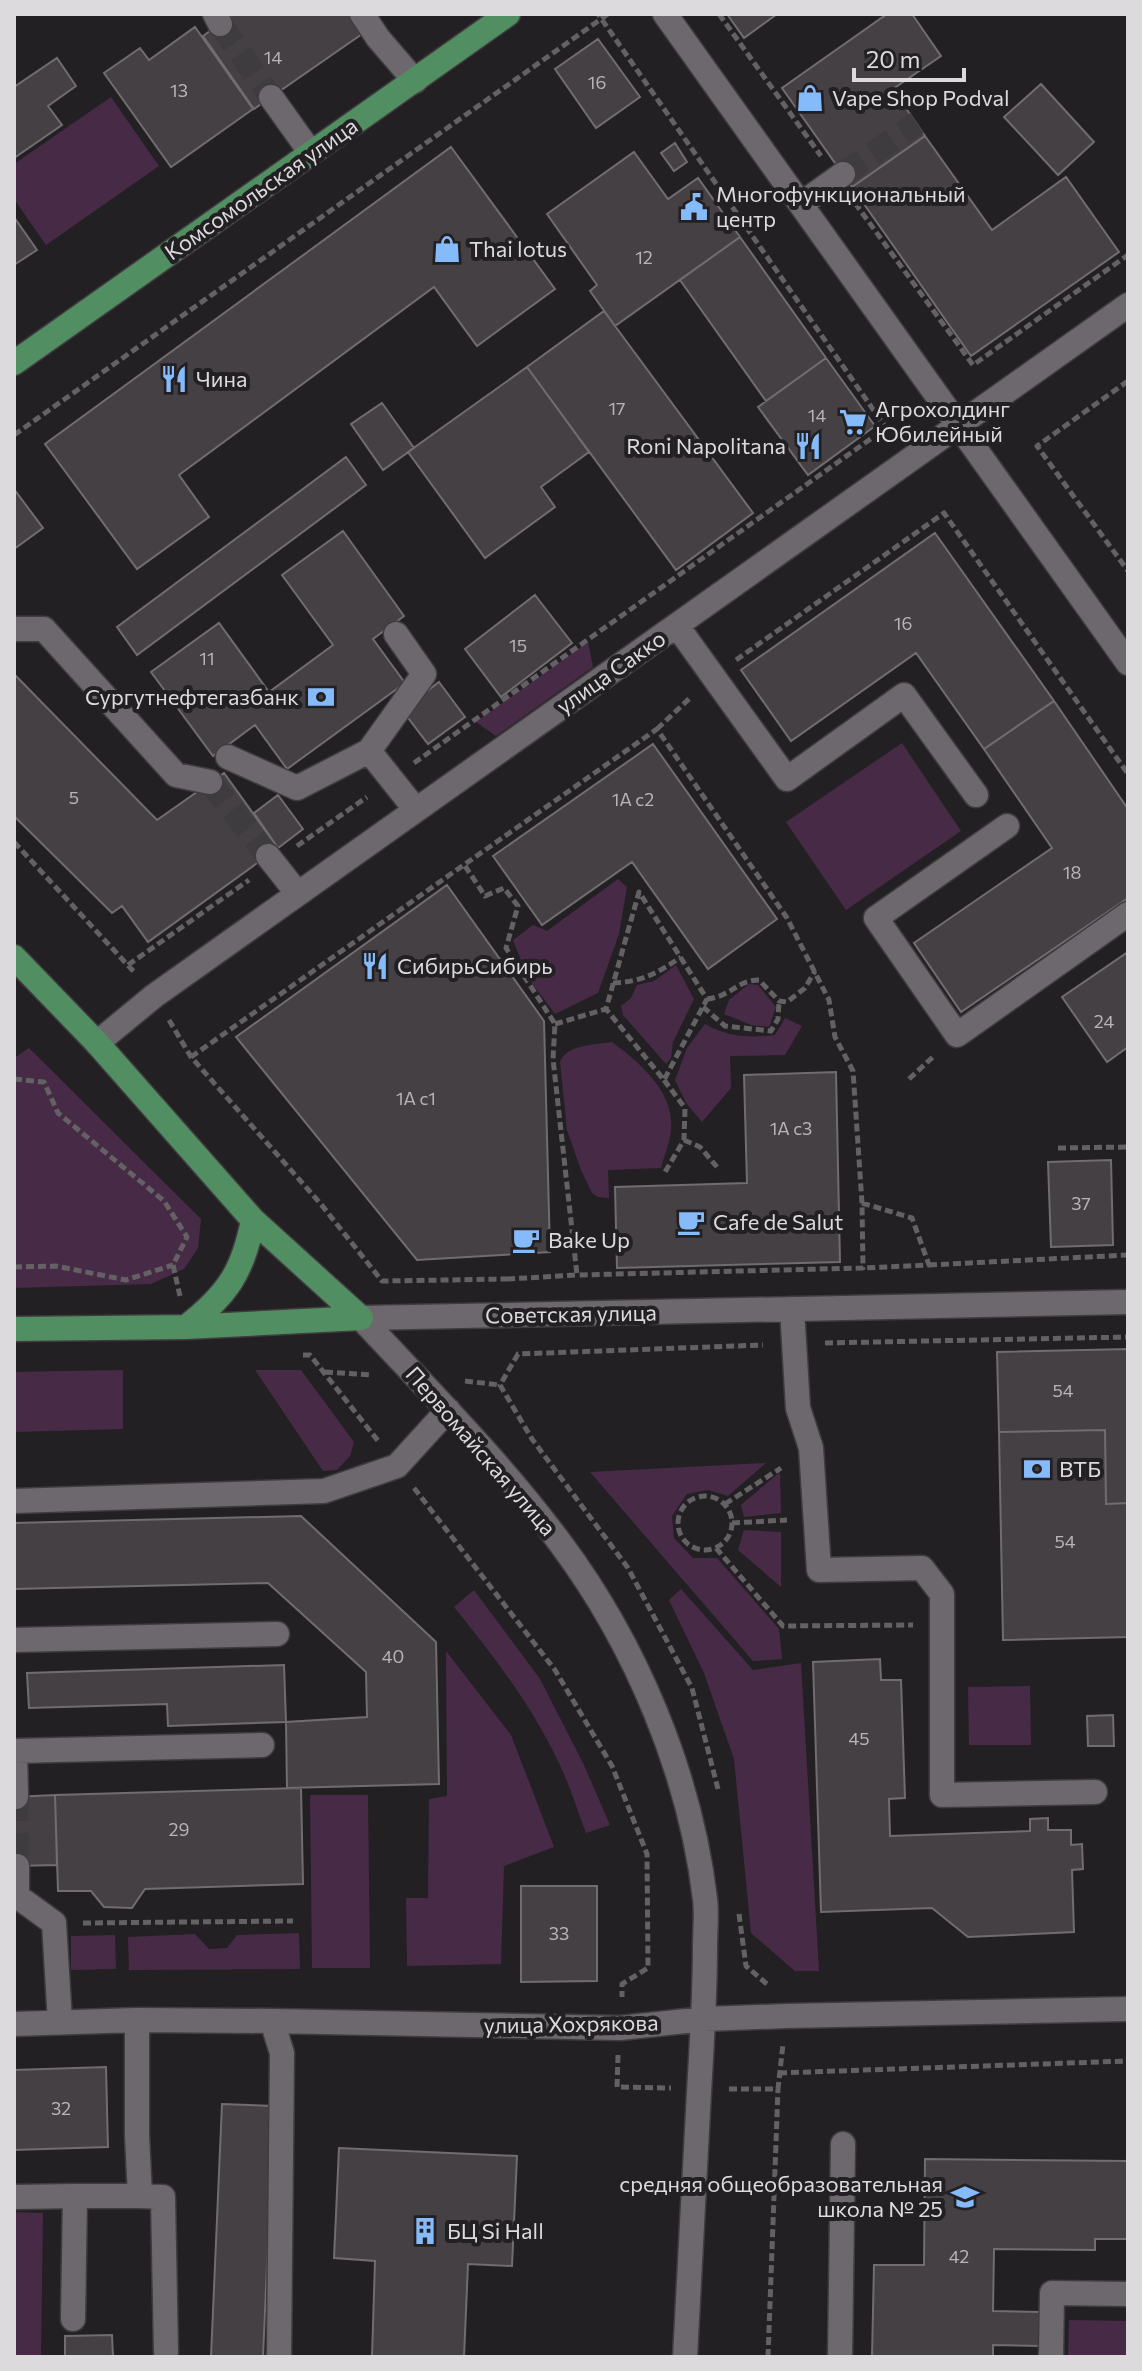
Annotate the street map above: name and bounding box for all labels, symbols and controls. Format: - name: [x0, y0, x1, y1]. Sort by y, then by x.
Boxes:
- scale bar: [854, 32, 964, 82]
- text: 20 m: [866, 44, 920, 73]
- house number: 14: [264, 46, 282, 68]
- house number: 16: [588, 71, 606, 93]
- house number: 13: [170, 79, 188, 101]
- shop icon: Vape Shop Podval: [795, 83, 825, 113]
- place label: Vape Shop Podval: [832, 84, 1010, 111]
- street label: Комсомольская улица: [159, 112, 362, 265]
- place label: Многофункциональный центр: [716, 180, 966, 232]
- public building icon: Многофункциональный центр: [679, 192, 709, 222]
- shop icon: Thai lotus: [432, 234, 462, 264]
- place label: Thai lotus: [469, 235, 567, 262]
- house number: 12: [635, 246, 653, 268]
- restaurant icon: Чина: [159, 364, 189, 394]
- place label: Чина: [196, 365, 247, 392]
- place label: Агрохолдинг Юбилейный: [875, 395, 1010, 447]
- house number: 17: [608, 397, 626, 419]
- house number: 14: [808, 404, 826, 426]
- supermarket icon: Агрохолдинг Юбилейный: [838, 407, 868, 437]
- restaurant icon: Roni Napolitana: [793, 431, 823, 461]
- place label: Roni Napolitana: [626, 432, 786, 459]
- house number: 16: [894, 612, 912, 634]
- street label: улица Сакко: [551, 624, 670, 719]
- house number: 15: [509, 634, 527, 656]
- house number: 11: [199, 647, 215, 669]
- bank icon: Сургутнефтегазбанк: [306, 682, 336, 712]
- place label: Сургутнефтегазбанк: [85, 683, 299, 710]
- house number: 5: [69, 786, 79, 808]
- house number: 1А с2: [612, 788, 654, 810]
- house number: 18: [1063, 861, 1081, 883]
- restaurant icon: СибирьСибирь: [360, 951, 390, 981]
- place label: СибирьСибирь: [397, 952, 553, 979]
- house number: 24: [1094, 1010, 1114, 1032]
- house number: 1А с1: [396, 1087, 436, 1109]
- house number: 1А с3: [770, 1117, 812, 1139]
- house number: 37: [1071, 1192, 1091, 1214]
- cafe icon: Cafe de Salut: [676, 1207, 706, 1237]
- place label: Cafe de Salut: [713, 1208, 843, 1235]
- cafe icon: Bake Up: [511, 1225, 541, 1255]
- place label: Bake Up: [548, 1226, 630, 1253]
- street label: Советская улица: [485, 1299, 657, 1328]
- street label: Первомайская улица: [401, 1361, 562, 1541]
- house number: 54: [1052, 1379, 1074, 1401]
- bank icon: ВТБ: [1022, 1454, 1052, 1484]
- place label: ВТБ: [1059, 1455, 1101, 1482]
- house number: 54: [1054, 1530, 1076, 1552]
- house number: 40: [382, 1645, 404, 1667]
- house number: 45: [848, 1727, 870, 1749]
- house number: 29: [169, 1818, 189, 1840]
- house number: 33: [549, 1922, 569, 1944]
- street label: улица Хохрякова: [483, 2008, 659, 2039]
- house number: 32: [51, 2097, 71, 2119]
- place label: средняя общеобразовательная школа № 25: [619, 2170, 943, 2222]
- school or university icon: средняя общеобразовательная школа № 25: [950, 2182, 980, 2212]
- building icon: БЦ Si Hall: [410, 2216, 440, 2246]
- place label: БЦ Si Hall: [447, 2217, 544, 2244]
- house number: 42: [949, 2245, 969, 2267]

